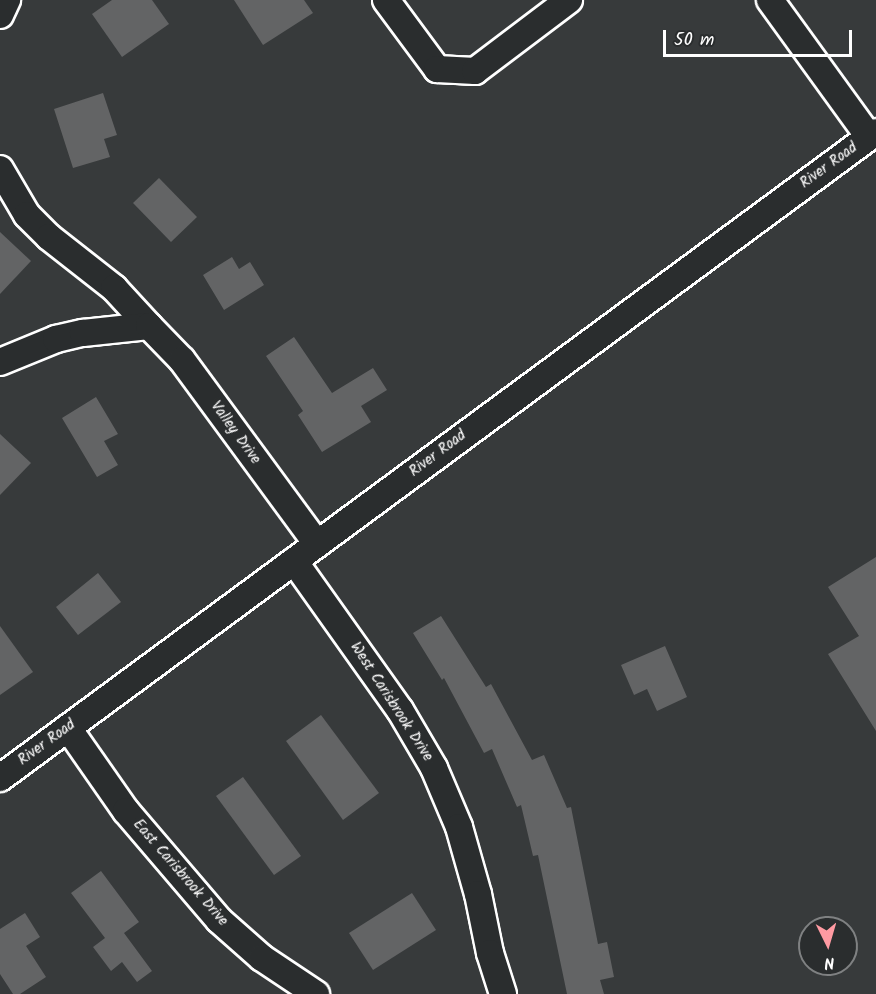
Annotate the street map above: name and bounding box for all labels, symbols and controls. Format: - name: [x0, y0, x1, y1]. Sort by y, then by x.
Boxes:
- scale bar: [666, 18, 855, 56]
- text: 50 m: [674, 26, 714, 55]
- street label: River Road: [797, 139, 861, 193]
- street label: Valley Drive: [206, 398, 264, 468]
- street label: River Road: [406, 427, 470, 481]
- street label: West Carisbrook Drive: [346, 639, 436, 765]
- street label: River Road: [15, 716, 79, 770]
- street label: East Carisbrook Drive: [129, 816, 231, 930]
- north arrow: [798, 916, 858, 976]
- text: N: [823, 950, 836, 975]

